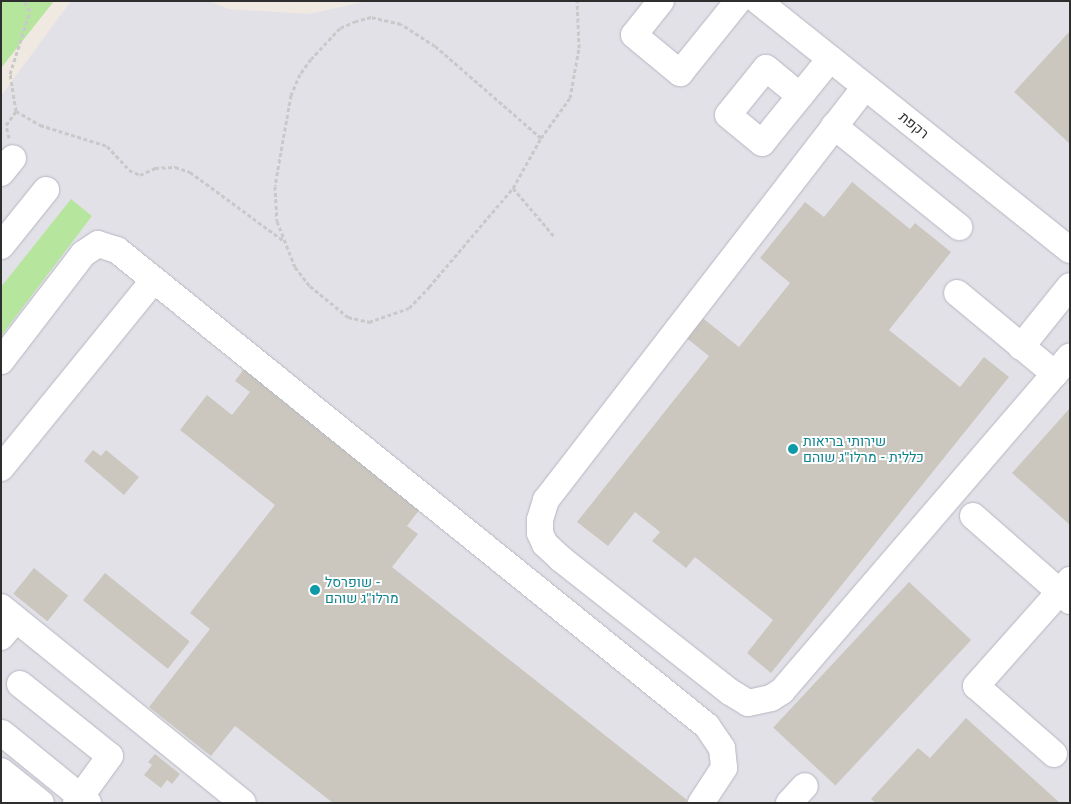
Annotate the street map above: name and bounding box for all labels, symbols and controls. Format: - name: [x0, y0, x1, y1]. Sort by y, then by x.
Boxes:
- street label: רקפת: [896, 108, 932, 142]
- place label: שירותי בריאות כללית - מרלו"ג שוהם: [803, 433, 924, 466]
- marker: שירותי בריאות כללית - מרלו"ג שוהם: [787, 443, 799, 455]
- place label: שופרסל - מרלו"ג שוהם: [325, 574, 399, 606]
- marker: שופרסל - מרלו"ג שוהם: [309, 584, 321, 596]

